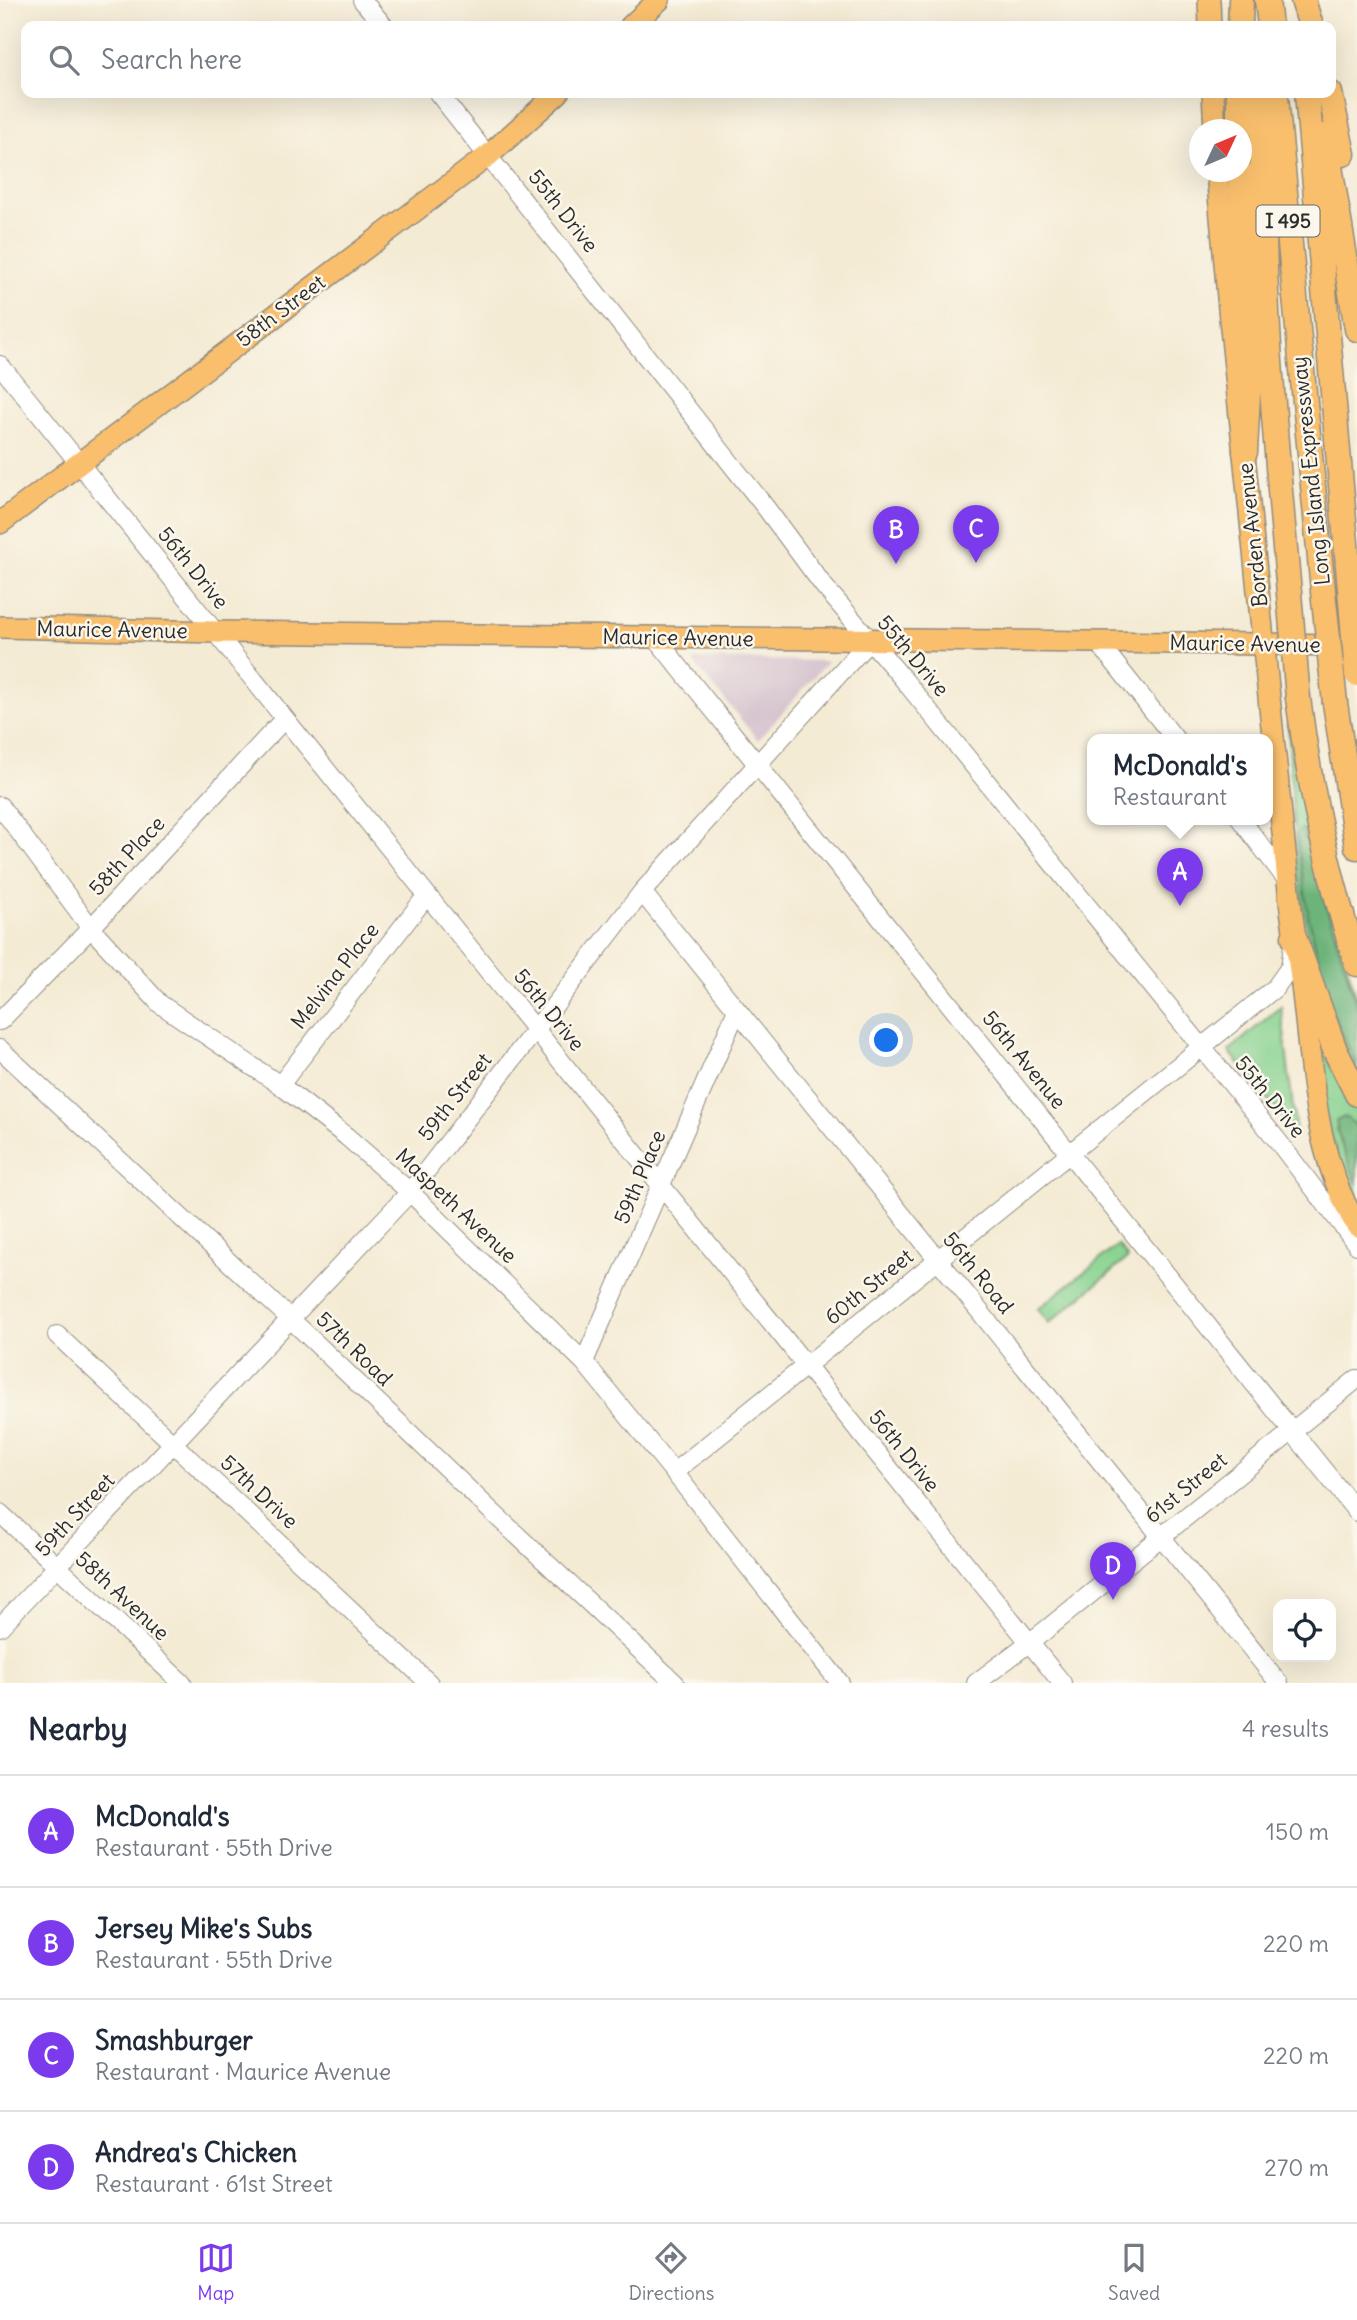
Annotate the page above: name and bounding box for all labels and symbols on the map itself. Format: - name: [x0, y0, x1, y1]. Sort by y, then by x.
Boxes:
- north arrow: [1189, 119, 1252, 182]
- street label: 55th Drive: [523, 164, 604, 258]
- road number: I 495: [1256, 206, 1320, 236]
- street label: 58th Street: [231, 268, 331, 353]
- street label: Long Island Expressway: [1285, 355, 1336, 587]
- street label: Borden Avenue: [1231, 462, 1274, 609]
- pin: C: [953, 505, 999, 563]
- pin: B: [873, 506, 919, 564]
- street label: 56th Drive: [152, 521, 235, 614]
- street label: 55th Drive: [872, 609, 955, 702]
- street label: Maurice Avenue: [36, 615, 188, 644]
- street label: Maurice Avenue: [602, 623, 754, 652]
- street label: Maurice Avenue: [1169, 629, 1321, 658]
- street label: 58th Place: [83, 810, 170, 901]
- pin: A: [1157, 848, 1203, 906]
- street label: Melvina Place: [285, 917, 385, 1034]
- street label: 56th Drive: [508, 963, 591, 1056]
- street label: 56th Avenue: [977, 1005, 1072, 1114]
- your location: [869, 1023, 903, 1057]
- street label: 59th Street: [412, 1047, 497, 1146]
- street label: 55th Drive: [1229, 1050, 1312, 1143]
- street label: 59th Place: [608, 1126, 671, 1228]
- street label: Maspeth Avenue: [390, 1142, 523, 1269]
- street label: 56th Road: [937, 1226, 1020, 1319]
- street label: 60th Street: [819, 1243, 918, 1331]
- street label: 57th Road: [311, 1306, 398, 1392]
- street label: 56th Drive: [863, 1404, 946, 1497]
- street label: 61st Street: [1139, 1446, 1232, 1529]
- street label: 57th Drive: [215, 1449, 304, 1534]
- street label: 59th Street: [29, 1467, 120, 1562]
- pin: D: [1090, 1542, 1136, 1600]
- street label: 58th Avenue: [70, 1545, 175, 1646]

